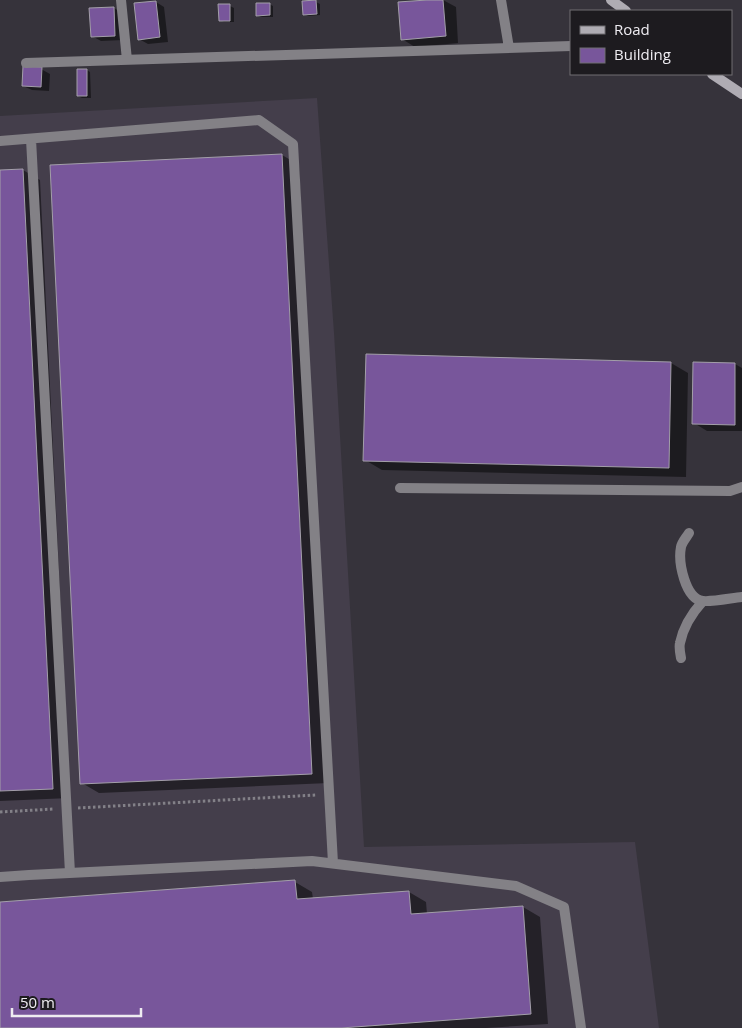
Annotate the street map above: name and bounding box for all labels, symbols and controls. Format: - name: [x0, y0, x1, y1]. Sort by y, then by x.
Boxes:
- legend: [570, 10, 732, 75]
- text: Road: [614, 19, 650, 39]
- text: Building: [614, 44, 671, 64]
- scale bar: [12, 986, 141, 1018]
- text: 50 m: [20, 992, 55, 1012]

